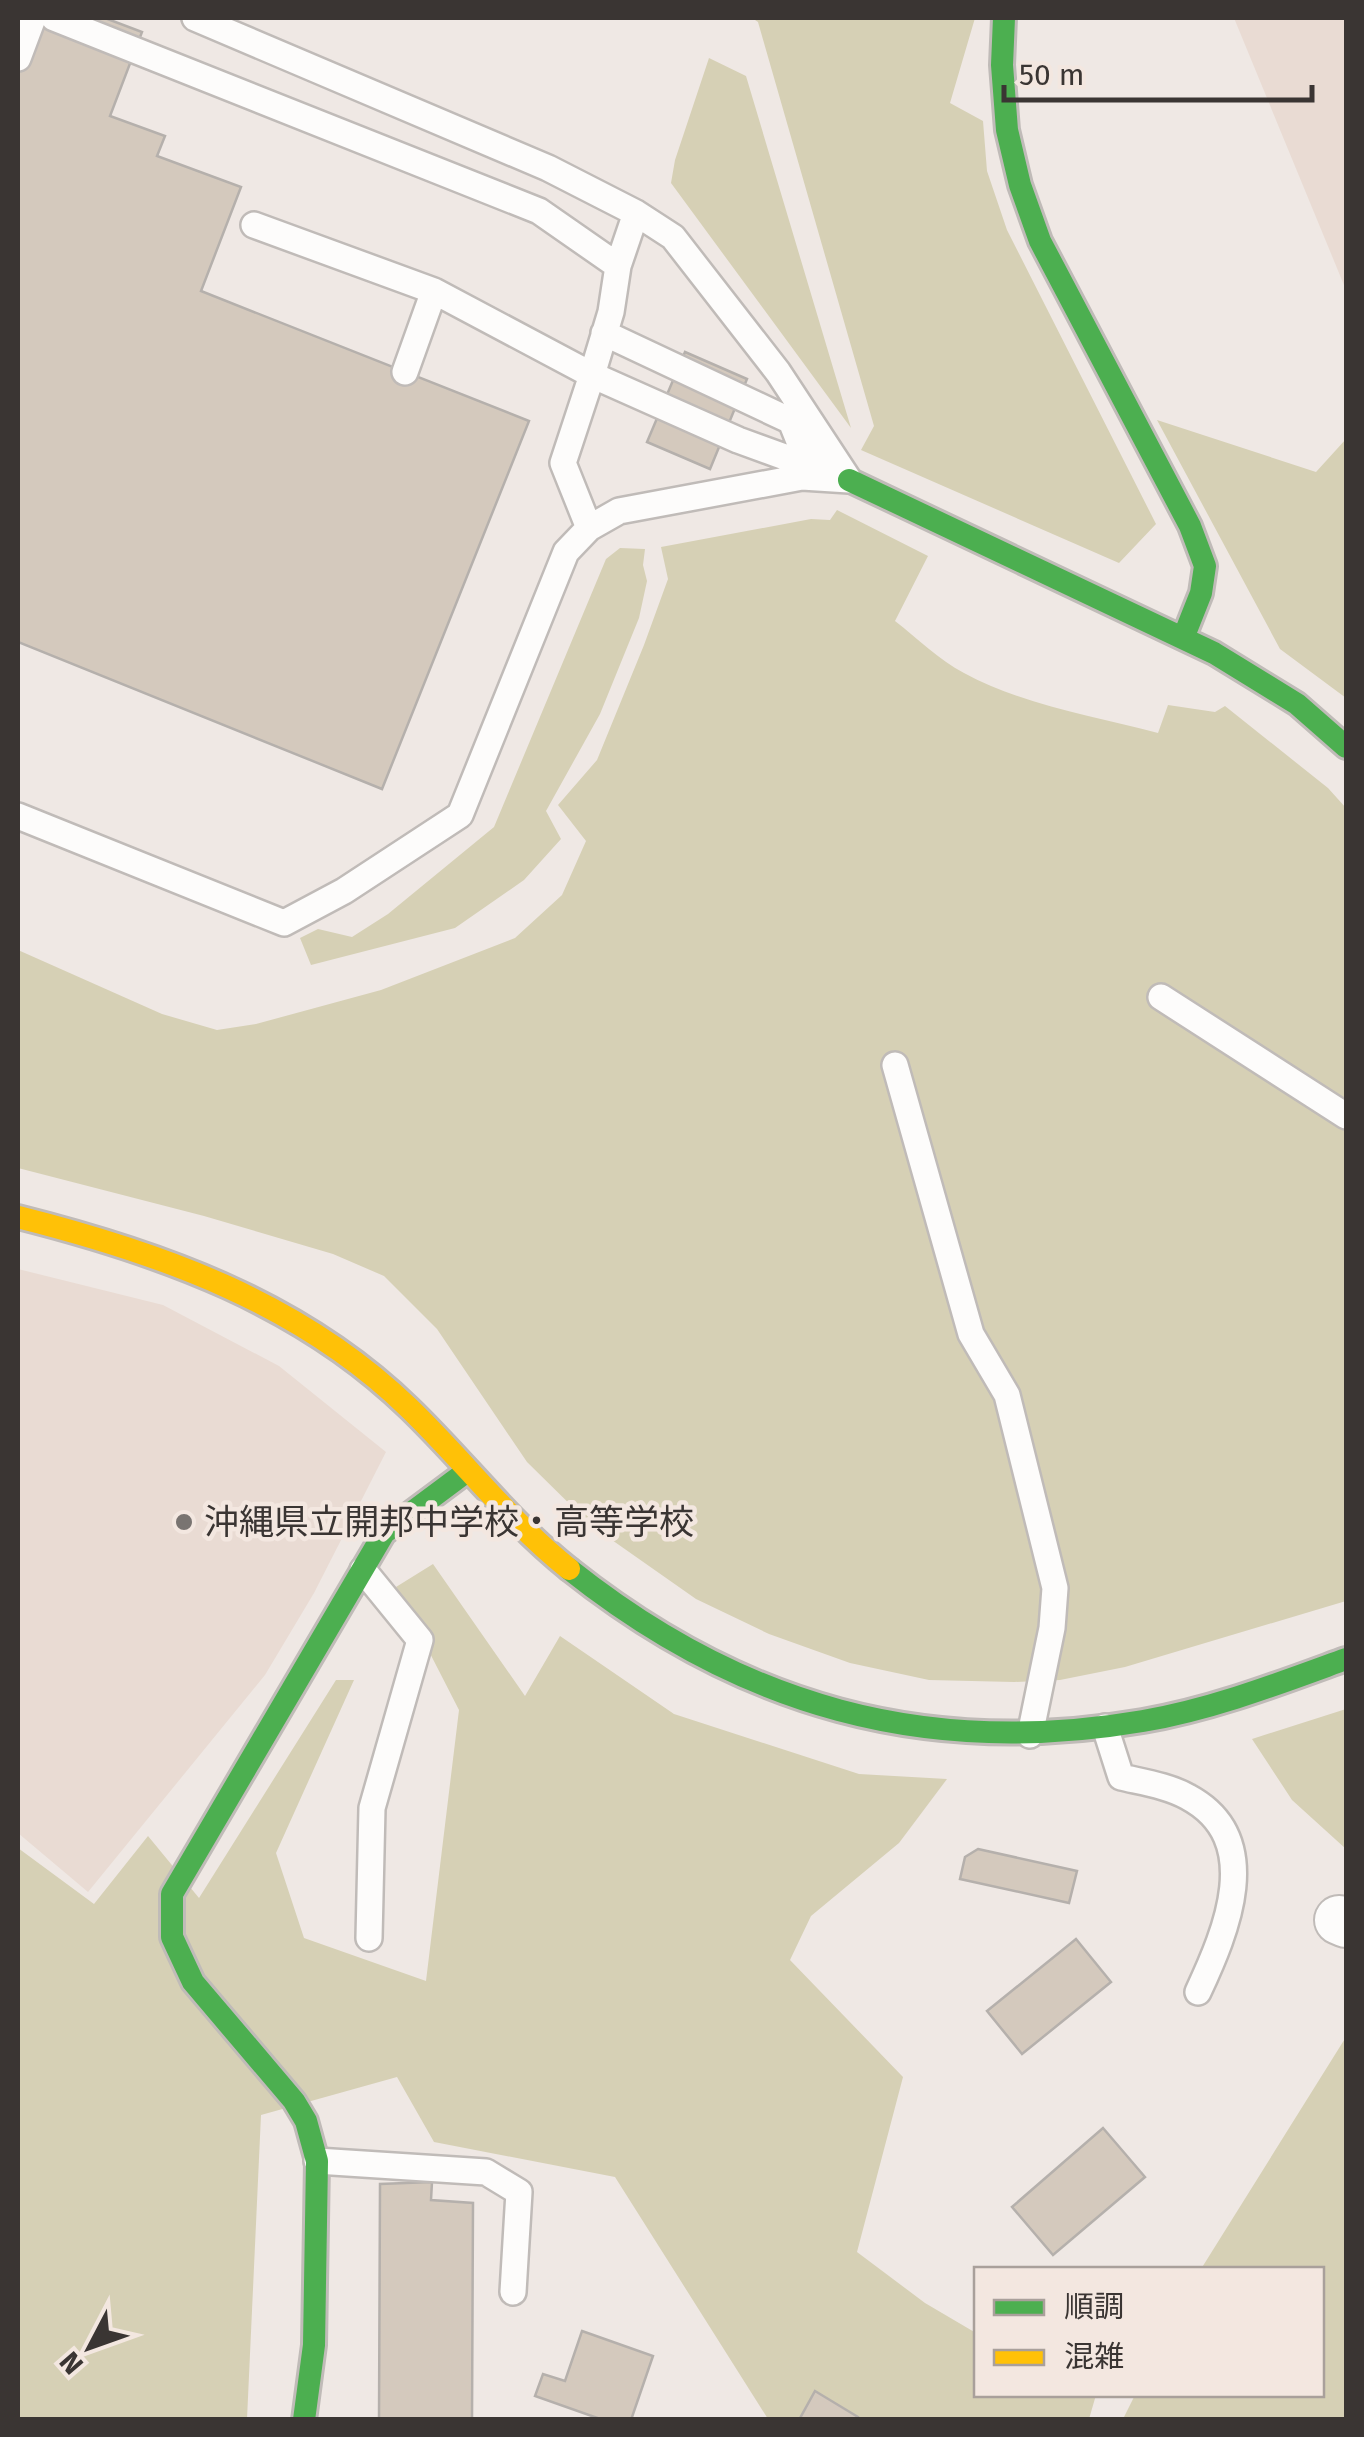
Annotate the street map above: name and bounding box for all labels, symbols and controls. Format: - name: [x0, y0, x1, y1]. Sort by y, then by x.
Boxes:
- scale bar: [1004, 40, 1312, 102]
- text: 50 m: [1019, 57, 1084, 93]
- place label: 沖縄県立開邦中学校・高等学校: [204, 1501, 694, 1543]
- marker: 沖縄県立開邦中学校・高等学校: [173, 1511, 195, 1533]
- legend: [974, 2267, 1324, 2397]
- text: 順調: [1064, 2289, 1124, 2325]
- north arrow: [40, 2297, 140, 2397]
- text: 混雑: [1064, 2339, 1124, 2375]
- text: N: [53, 2345, 90, 2381]

